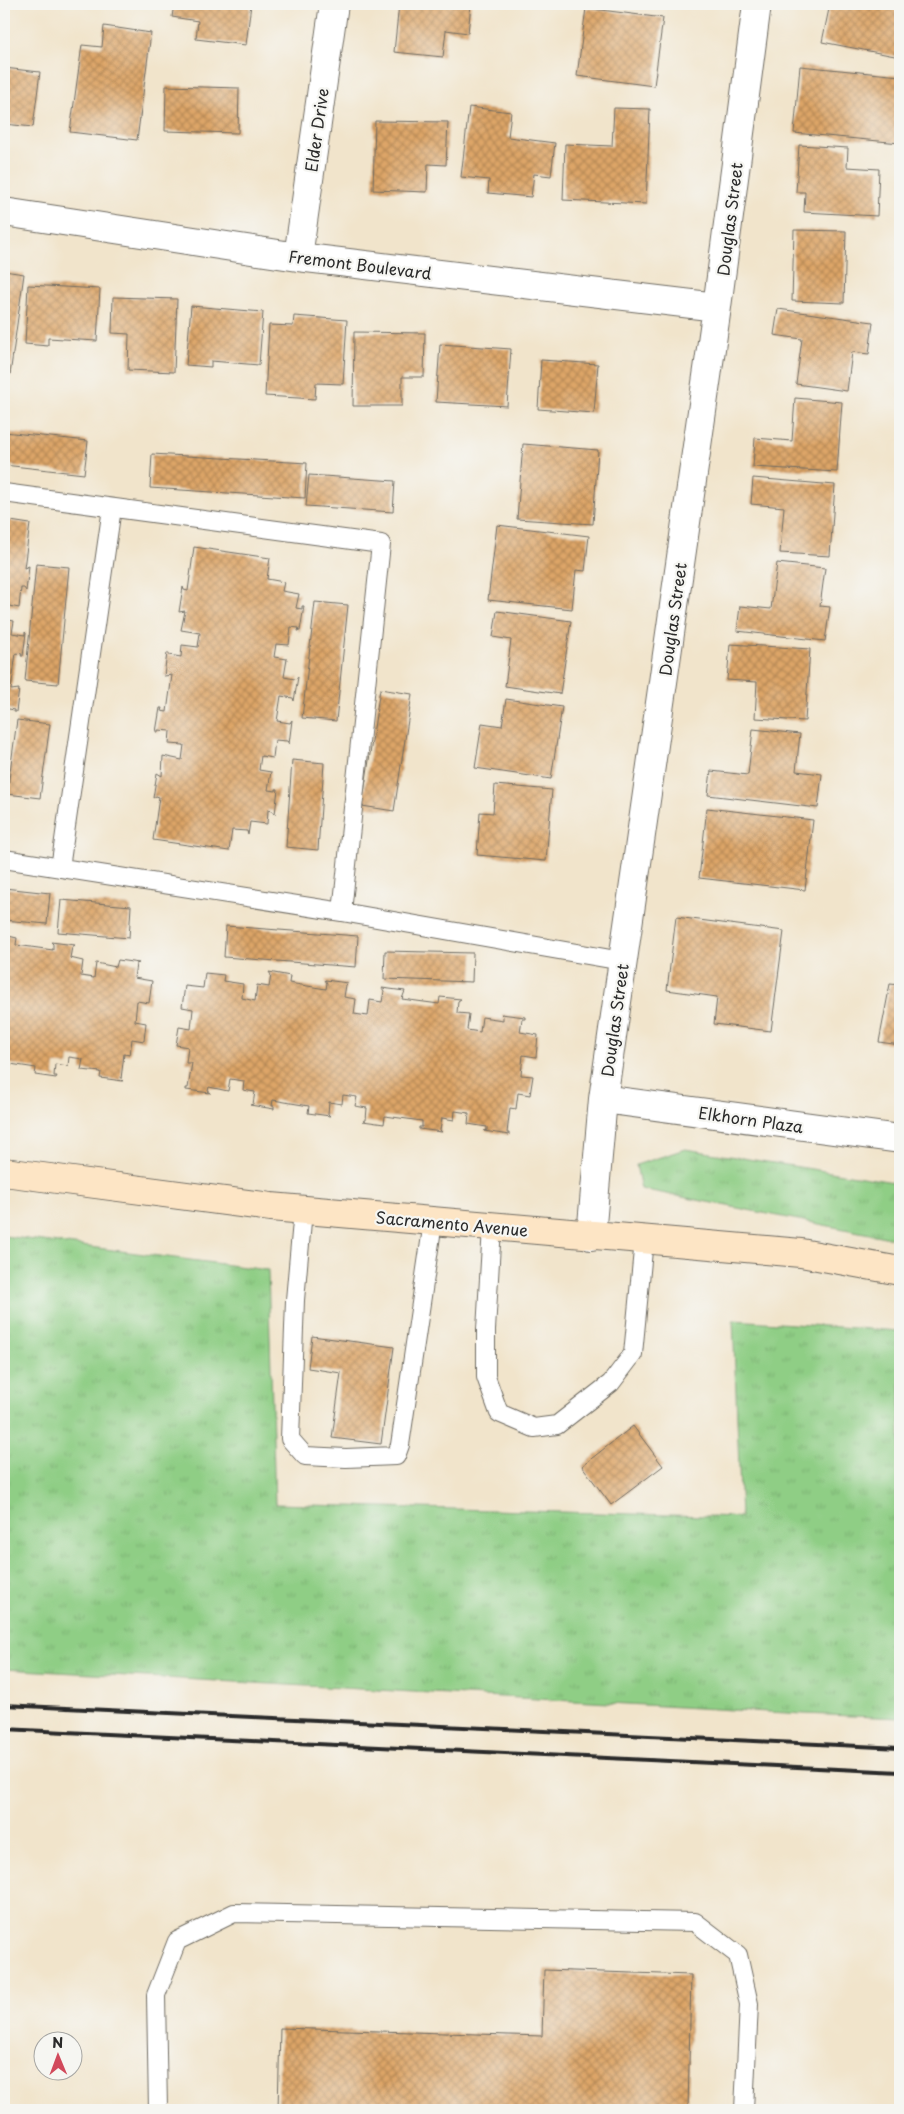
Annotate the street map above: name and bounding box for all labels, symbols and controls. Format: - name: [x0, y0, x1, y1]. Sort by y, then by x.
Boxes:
- street label: Elder Drive: [298, 86, 334, 174]
- street label: Douglas Street: [710, 161, 748, 277]
- street label: Fremont Boulevard: [287, 243, 433, 285]
- street label: Douglas Street: [652, 560, 692, 677]
- street label: Douglas Street: [594, 961, 634, 1078]
- street label: Elkhorn Plaza: [697, 1100, 805, 1138]
- street label: Sacramento Avenue: [375, 1204, 529, 1242]
- north arrow: [32, 2032, 82, 2082]
- text: N: [52, 2032, 63, 2053]

